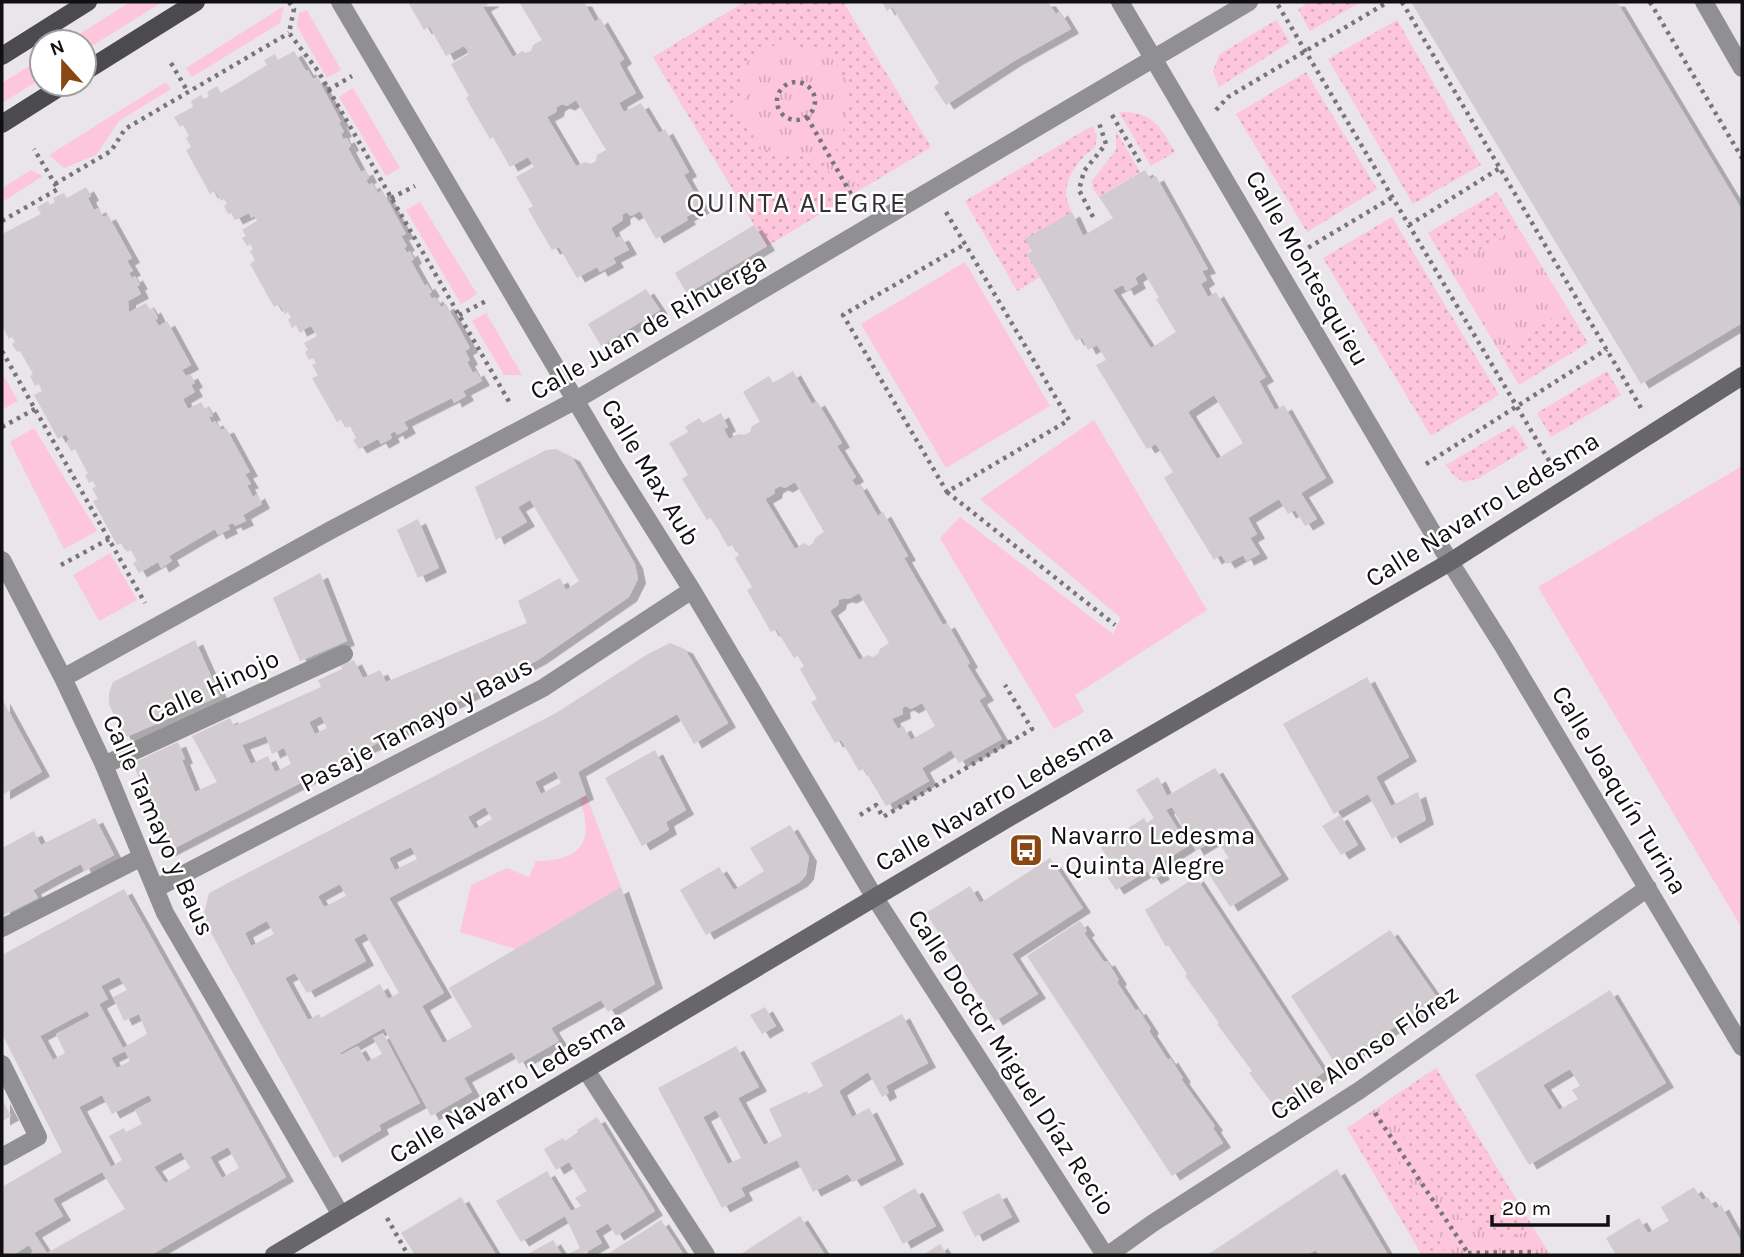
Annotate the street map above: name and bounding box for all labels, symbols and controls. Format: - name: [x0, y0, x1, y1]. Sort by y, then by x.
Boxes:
- north arrow: [28, 28, 98, 98]
- text: N: [47, 35, 68, 61]
- street label: Calle Montesquieu: [1239, 165, 1376, 372]
- district label: QUINTA ALEGRE: [687, 186, 907, 219]
- street label: Calle Juan de Rihuerga: [524, 246, 772, 407]
- street label: Calle Max Aub: [594, 393, 707, 551]
- street label: Calle Navarro Ledesma: [1360, 425, 1605, 594]
- street label: Calle Hinojo: [142, 642, 284, 730]
- street label: Pasaje Tamayo y Baus: [295, 650, 538, 799]
- street label: Calle Joaquín Turina: [1545, 680, 1694, 900]
- street label: Calle Tamayo y Baus: [96, 710, 221, 941]
- street label: Calle Navarro Ledesma: [870, 717, 1119, 878]
- place label: Navarro Ledesma - Quinta Alegre: [1050, 820, 1255, 881]
- bus stop icon: Navarro Ledesma - Quinta Alegre: [1007, 831, 1045, 869]
- street label: Calle Doctor Miguel Díaz Recio: [901, 904, 1122, 1221]
- street label: Calle Alonso Flórez: [1264, 978, 1464, 1127]
- street label: Calle Navarro Ledesma: [384, 1005, 631, 1170]
- scale bar: [1492, 1184, 1608, 1228]
- text: 20 m: [1502, 1196, 1551, 1220]

